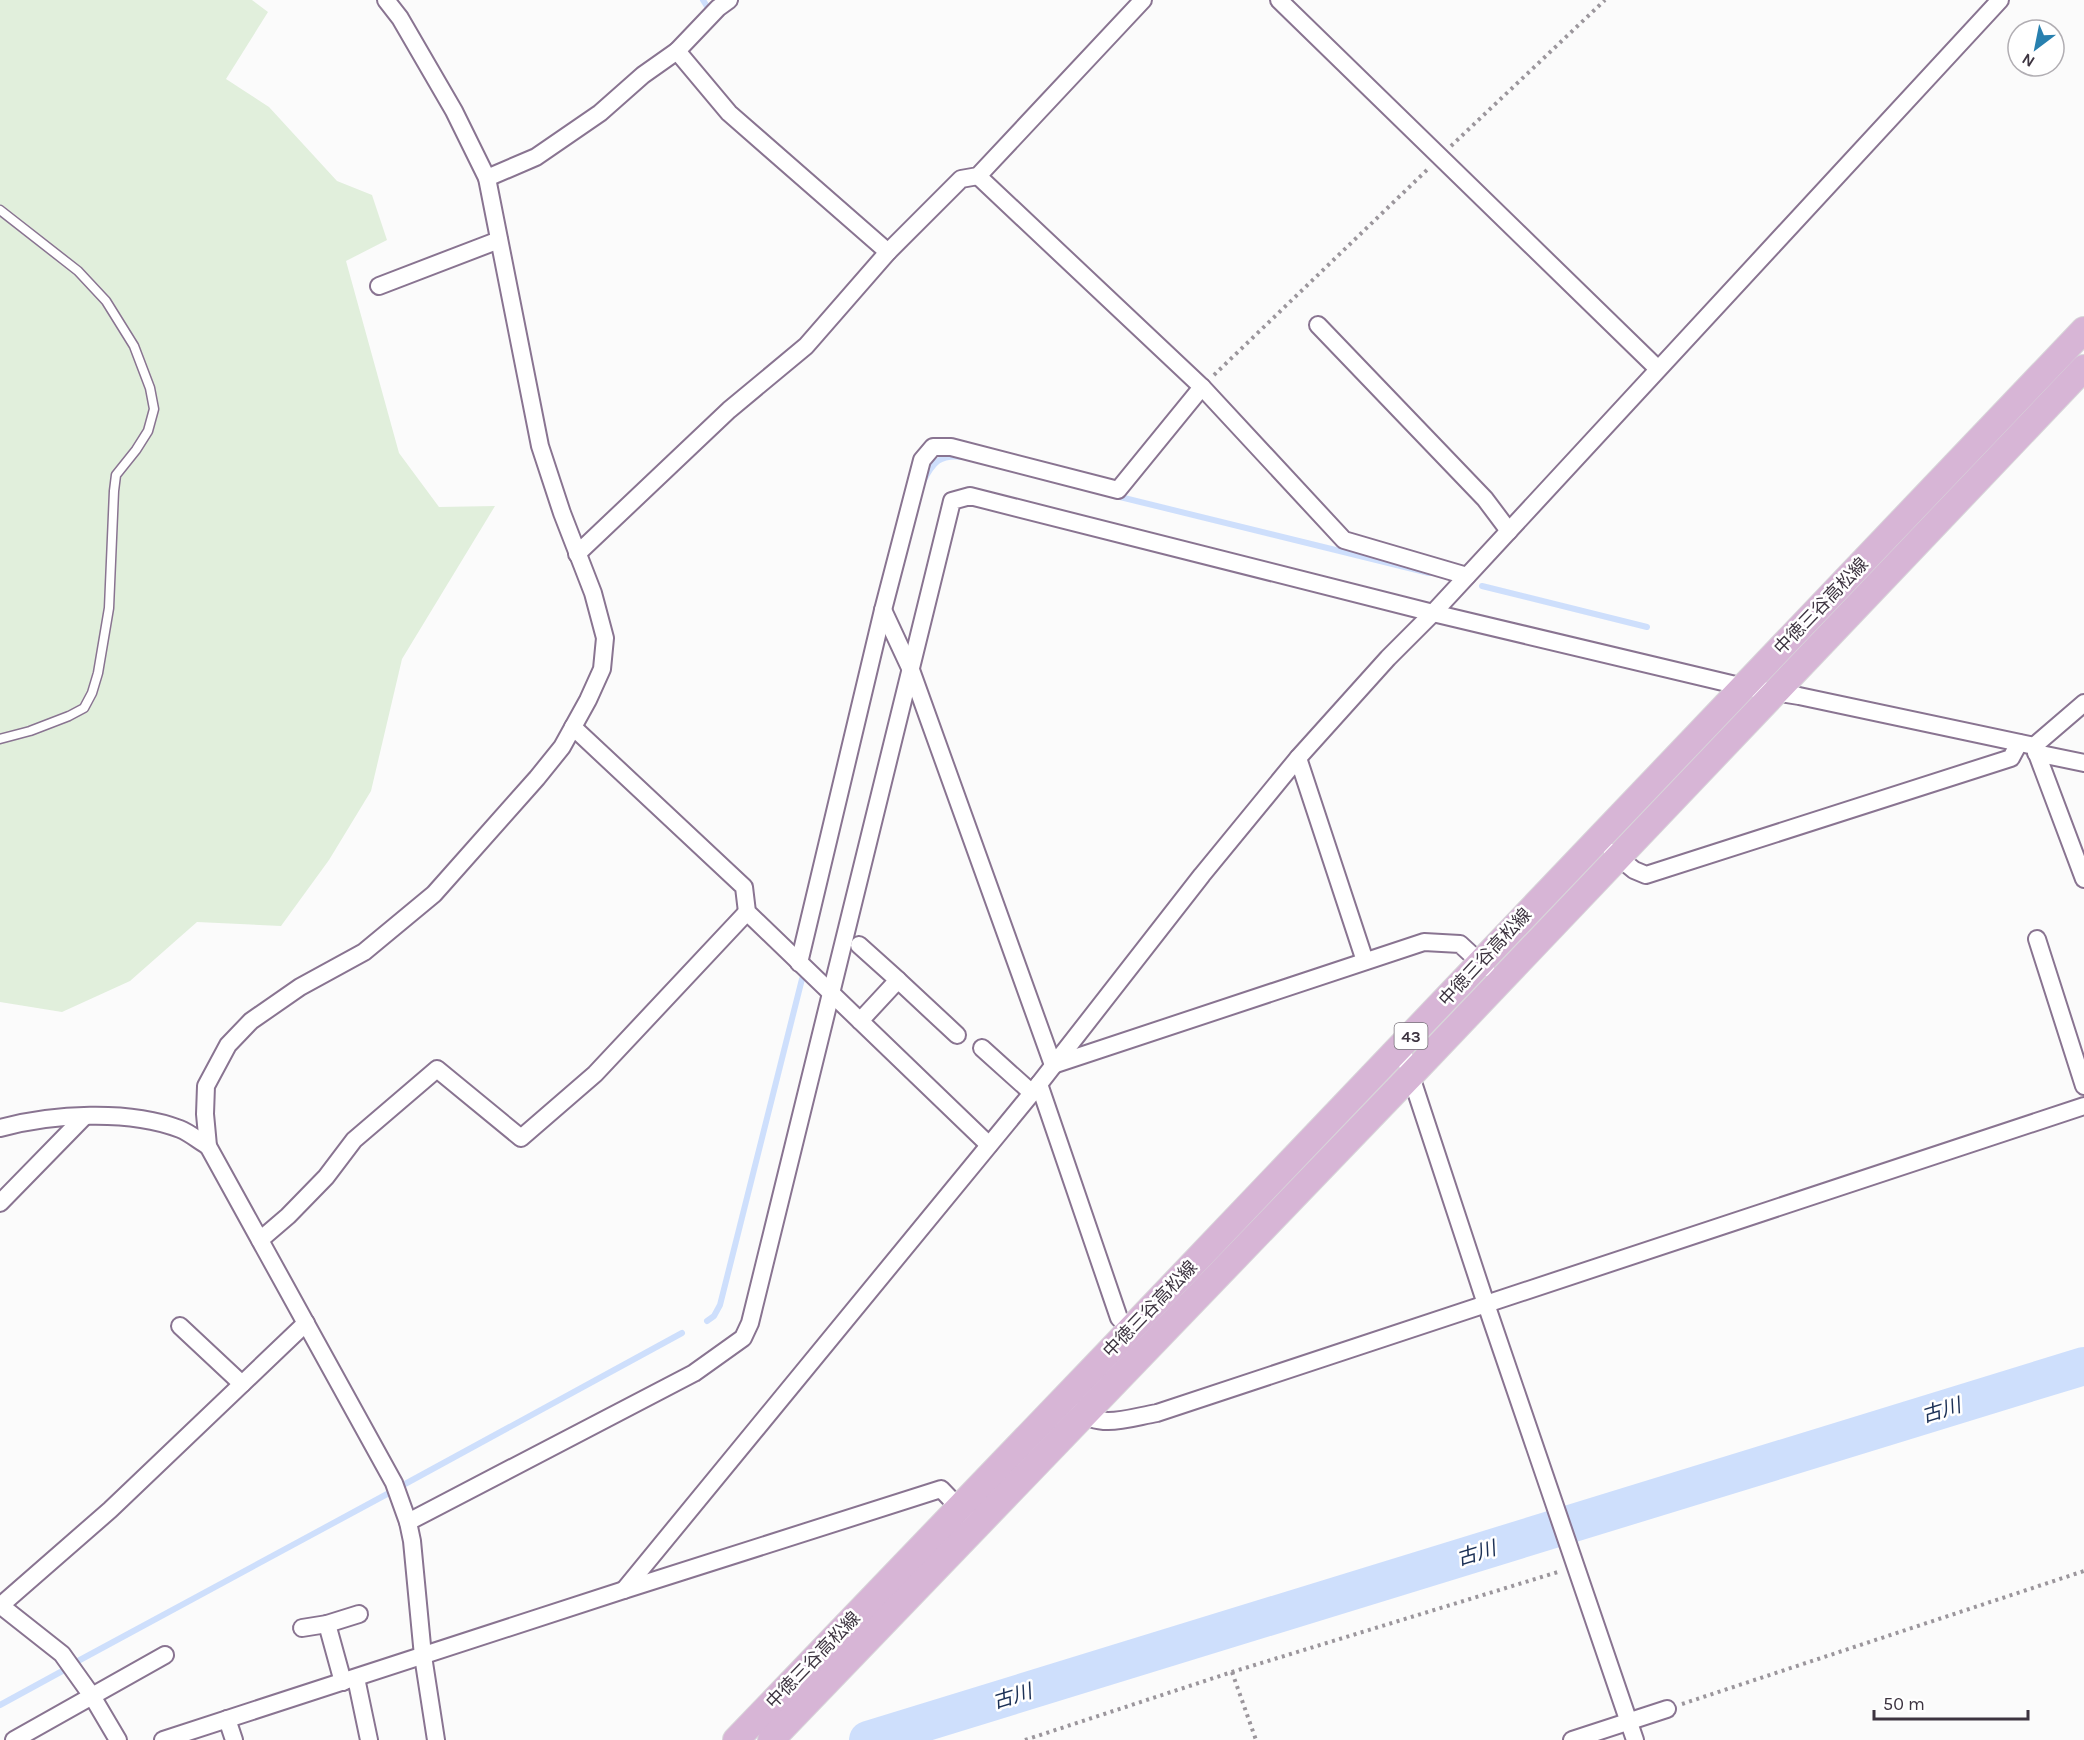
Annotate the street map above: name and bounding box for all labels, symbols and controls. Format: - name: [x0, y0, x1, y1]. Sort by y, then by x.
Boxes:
- north arrow: [2006, 18, 2066, 78]
- text: N: [2018, 49, 2038, 71]
- street label: 中徳三谷高松線: [1769, 553, 1873, 659]
- street label: 中徳三谷高松線: [1434, 903, 1536, 1011]
- road number: 43: [1394, 1023, 1428, 1049]
- street label: 中徳三谷高松線: [1098, 1256, 1202, 1362]
- water label: 古川: [1919, 1393, 1966, 1427]
- water label: 古川: [1454, 1536, 1501, 1570]
- street label: 中徳三谷高松線: [761, 1607, 865, 1713]
- water label: 古川: [990, 1679, 1037, 1713]
- scale bar: [1874, 1683, 2028, 1721]
- text: 50 m: [1883, 1693, 1925, 1715]

